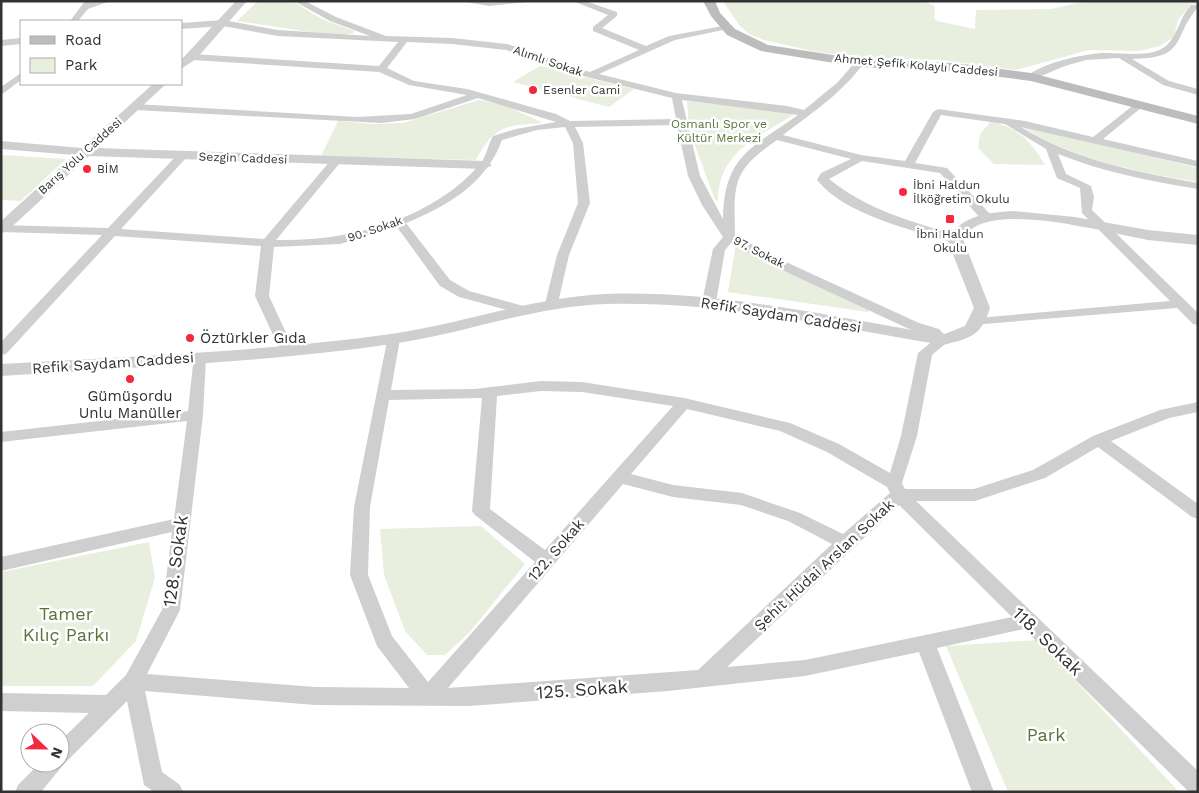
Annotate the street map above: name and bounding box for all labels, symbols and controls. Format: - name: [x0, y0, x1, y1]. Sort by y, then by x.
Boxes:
- legend: [20, 20, 182, 85]
- text: Road: [65, 31, 102, 49]
- street label: Alımlı Sokak: [512, 43, 585, 79]
- street label: Ahmet Şefik Kolaylı Caddesi: [834, 51, 998, 79]
- text: Park: [65, 56, 98, 74]
- place label: Esenler Cami: [543, 83, 620, 97]
- marker: Esenler Cami: [527, 84, 539, 96]
- street label: Barış Yolu Caddesi: [35, 115, 125, 197]
- park label: Osmanlı Spor ve Kültür Merkezi: [671, 117, 767, 145]
- street label: Sezgin Caddesi: [198, 149, 288, 167]
- place label: BİM: [97, 162, 119, 176]
- marker: BİM: [81, 163, 93, 175]
- place label: İbni Haldun İlköğretim Okulu: [913, 178, 1010, 206]
- marker: İbni Haldun İlköğretim Okulu: [897, 186, 909, 198]
- street label: 90. Sokak: [346, 213, 404, 245]
- marker: İbni Haldun Okulu: [944, 213, 956, 225]
- place label: İbni Haldun Okulu: [916, 227, 984, 255]
- street label: 97. Sokak: [731, 233, 787, 271]
- street label: Refik Saydam Caddesi: [699, 293, 863, 337]
- place label: Öztürkler Gıda: [200, 329, 307, 347]
- marker: Öztürkler Gıda: [184, 332, 196, 344]
- street label: Refik Saydam Caddesi: [31, 348, 195, 378]
- marker: Gümüşordu Unlu Manüller: [124, 373, 136, 385]
- place label: Gümüşordu Unlu Manüller: [79, 387, 181, 422]
- street label: Şehit Hüdai Arslan Sokak: [750, 495, 898, 635]
- street label: 128. Sokak: [158, 514, 192, 608]
- street label: 122. Sokak: [524, 515, 588, 585]
- park label: Tamer Kılıç Parkı: [23, 603, 109, 645]
- street label: 118. Sokak: [1009, 603, 1087, 679]
- street label: 125. Sokak: [536, 675, 628, 703]
- north arrow: [20, 723, 70, 773]
- park label: Park: [1027, 724, 1065, 745]
- text: N: [48, 745, 66, 761]

